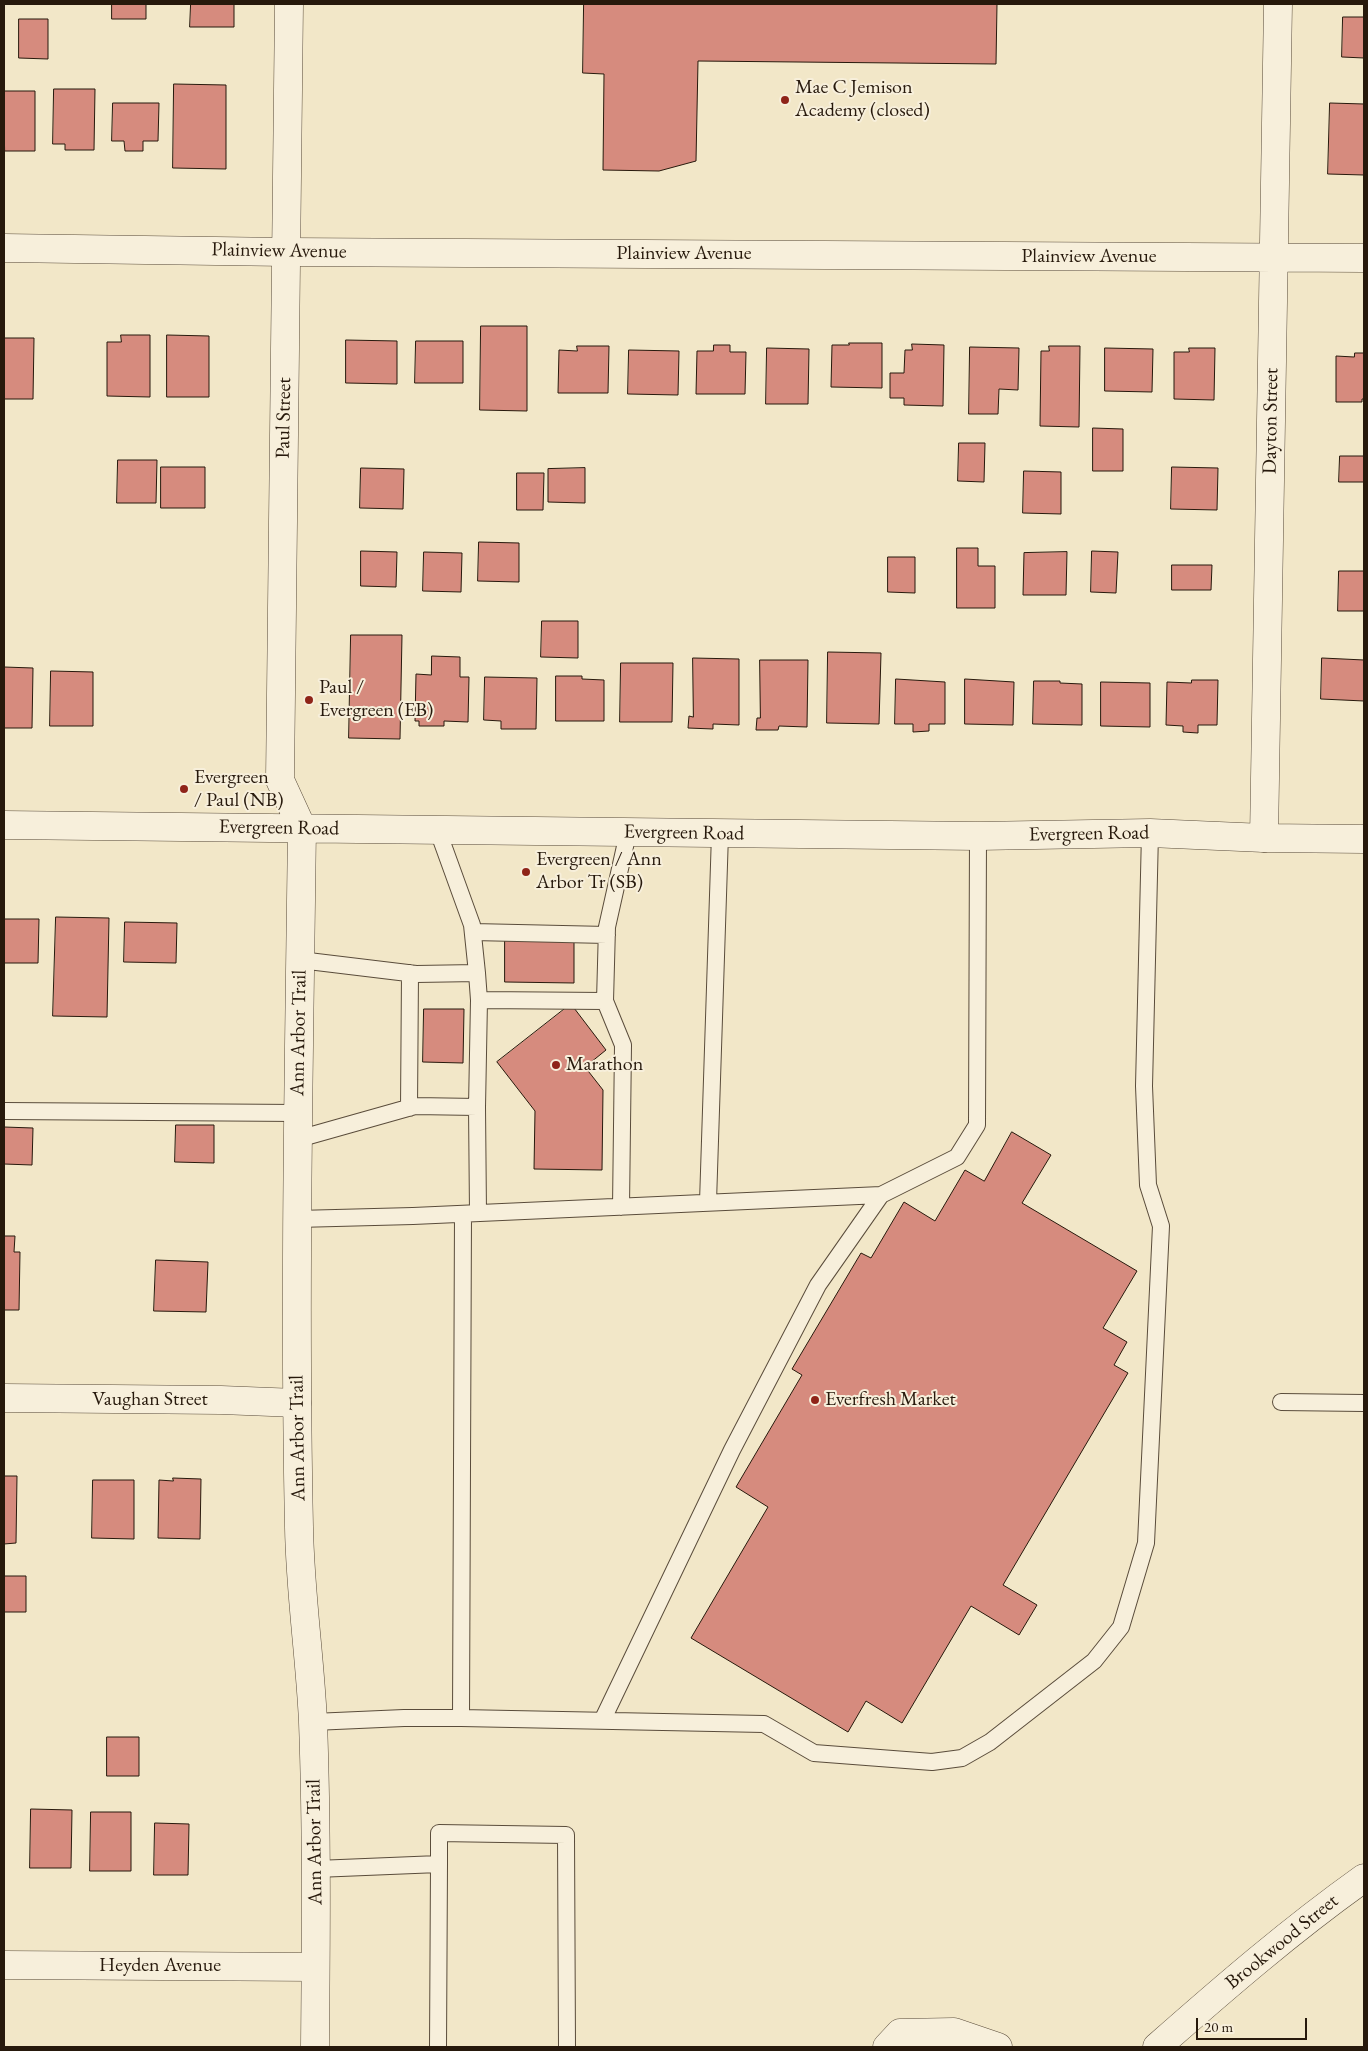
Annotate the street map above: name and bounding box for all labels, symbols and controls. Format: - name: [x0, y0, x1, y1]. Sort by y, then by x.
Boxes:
- place label: Mae C Jemison Academy (closed): [795, 76, 930, 123]
- marker: Mae C Jemison Academy (closed): [779, 94, 791, 106]
- street label: Plainview Avenue: [211, 238, 347, 264]
- street label: Plainview Avenue: [616, 242, 752, 266]
- street label: Plainview Avenue: [1021, 245, 1157, 269]
- street label: Dayton Street: [1258, 368, 1284, 474]
- street label: Paul Street: [271, 377, 297, 459]
- place label: Paul / Evergreen (EB): [319, 676, 433, 723]
- marker: Paul / Evergreen (EB): [303, 694, 315, 706]
- place label: Evergreen / Paul (NB): [194, 766, 284, 813]
- marker: Evergreen / Paul (NB): [178, 783, 190, 795]
- street label: Evergreen Road: [218, 815, 340, 841]
- street label: Evergreen Road: [623, 820, 745, 846]
- street label: Evergreen Road: [1028, 821, 1150, 847]
- place label: Evergreen / Ann Arbor Tr (SB): [536, 848, 662, 895]
- marker: Evergreen / Ann Arbor Tr (SB): [520, 866, 532, 878]
- street label: Ann Arbor Trail: [286, 970, 312, 1096]
- place label: Marathon: [566, 1053, 643, 1077]
- marker: Marathon: [550, 1059, 562, 1071]
- street label: Ann Arbor Trail: [285, 1375, 311, 1501]
- street label: Vaughan Street: [92, 1388, 208, 1412]
- place label: Everfresh Market: [825, 1388, 956, 1412]
- marker: Everfresh Market: [809, 1394, 821, 1406]
- street label: Ann Arbor Trail: [302, 1779, 328, 1905]
- street label: Brookwood Street: [1221, 1889, 1343, 1995]
- street label: Heyden Avenue: [99, 1954, 221, 1978]
- scale bar: [1198, 2008, 1309, 2040]
- text: 20 m: [1204, 2017, 1233, 2036]

